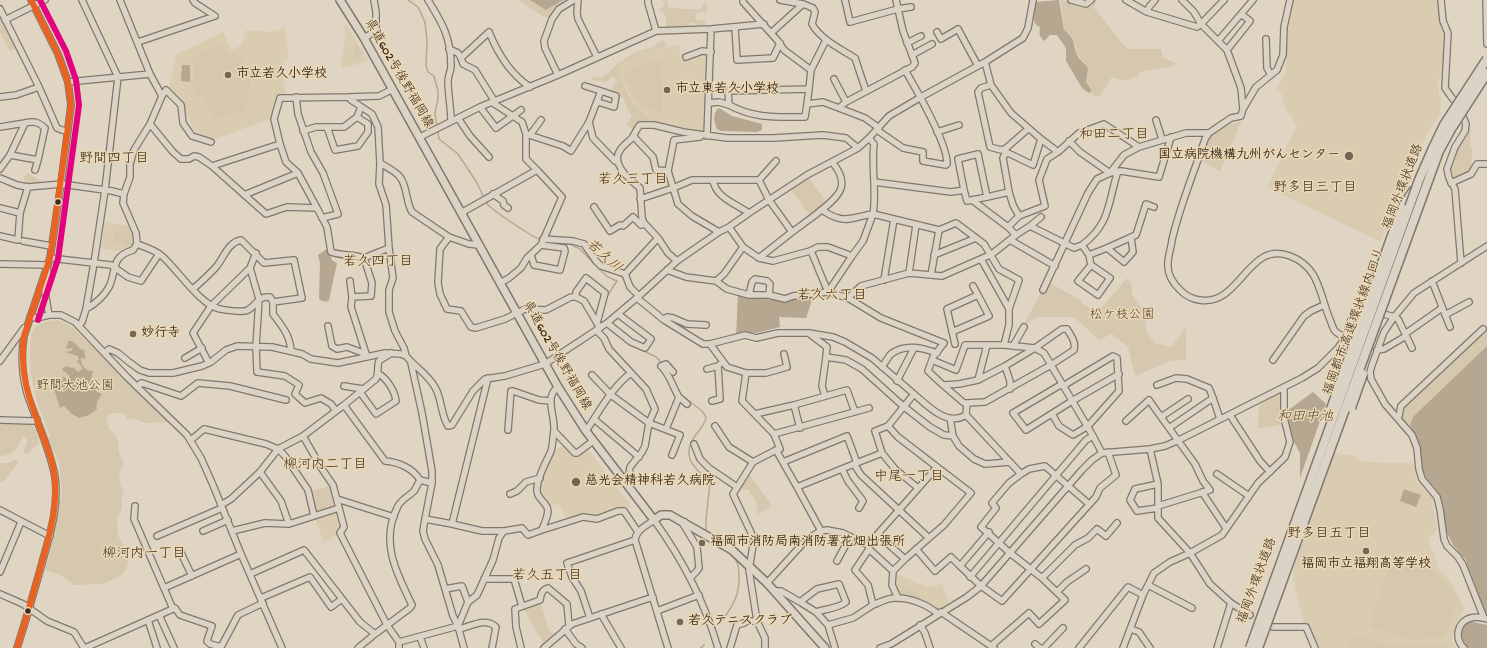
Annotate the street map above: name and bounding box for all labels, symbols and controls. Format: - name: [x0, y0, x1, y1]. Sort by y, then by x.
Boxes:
- street label: 県道602号後野福岡線: [360, 16, 436, 132]
- place label: 市立若久小学校: [236, 67, 327, 83]
- marker: 市立若久小学校: [223, 70, 233, 80]
- place label: 市立東若久小学校: [675, 82, 779, 98]
- marker: 市立東若久小学校: [662, 85, 672, 95]
- district label: 和田二丁目: [1079, 128, 1149, 144]
- street label: 福岡外環状道路: [1380, 142, 1428, 232]
- place label: 国立病院機構九州がんセンター: [1158, 148, 1340, 164]
- marker: 国立病院機構九州がんセンター: [1343, 150, 1355, 162]
- district label: 野間四丁目: [79, 152, 149, 168]
- district label: 若久三丁目: [598, 173, 668, 189]
- district label: 野多目三丁目: [1273, 181, 1357, 197]
- unlabelled marker: [53, 197, 63, 207]
- water label: 若久川: [582, 237, 624, 277]
- street label: 福岡都市高速環状線内回り: [1321, 246, 1389, 398]
- district label: 若久四丁目: [343, 255, 413, 271]
- district label: 若久六丁目: [797, 289, 867, 305]
- street label: 県道602号後野福岡線: [518, 298, 594, 414]
- park label: 松ケ枝公園: [1090, 308, 1154, 324]
- place label: 妙行寺: [141, 326, 180, 342]
- marker: 妙行寺: [128, 329, 138, 339]
- park label: 野間大池公園: [36, 379, 114, 395]
- water label: 和田中池: [1277, 410, 1333, 426]
- district label: 柳河内二丁目: [283, 458, 367, 474]
- district label: 中尾一丁目: [874, 470, 944, 486]
- place label: 慈光会精神科若久病院: [585, 474, 715, 490]
- marker: 慈光会精神科若久病院: [570, 476, 582, 488]
- district label: 野多目五丁目: [1287, 527, 1371, 543]
- place label: 福岡市消防局南消防署花畑出張所: [710, 535, 905, 551]
- street label: 福岡外環状道路: [1235, 536, 1281, 626]
- marker: 福岡市消防局南消防署花畑出張所: [697, 538, 707, 548]
- marker: 福岡市立福翔高等学校: [1361, 546, 1371, 556]
- district label: 柳河内一丁目: [102, 547, 186, 563]
- place label: 福岡市立福翔高等学校: [1301, 557, 1431, 573]
- district label: 若久五丁目: [512, 569, 582, 585]
- unlabelled marker: [23, 606, 33, 616]
- place label: 若久テニスクラブ: [688, 614, 792, 630]
- marker: 若久テニスクラブ: [675, 617, 685, 627]

